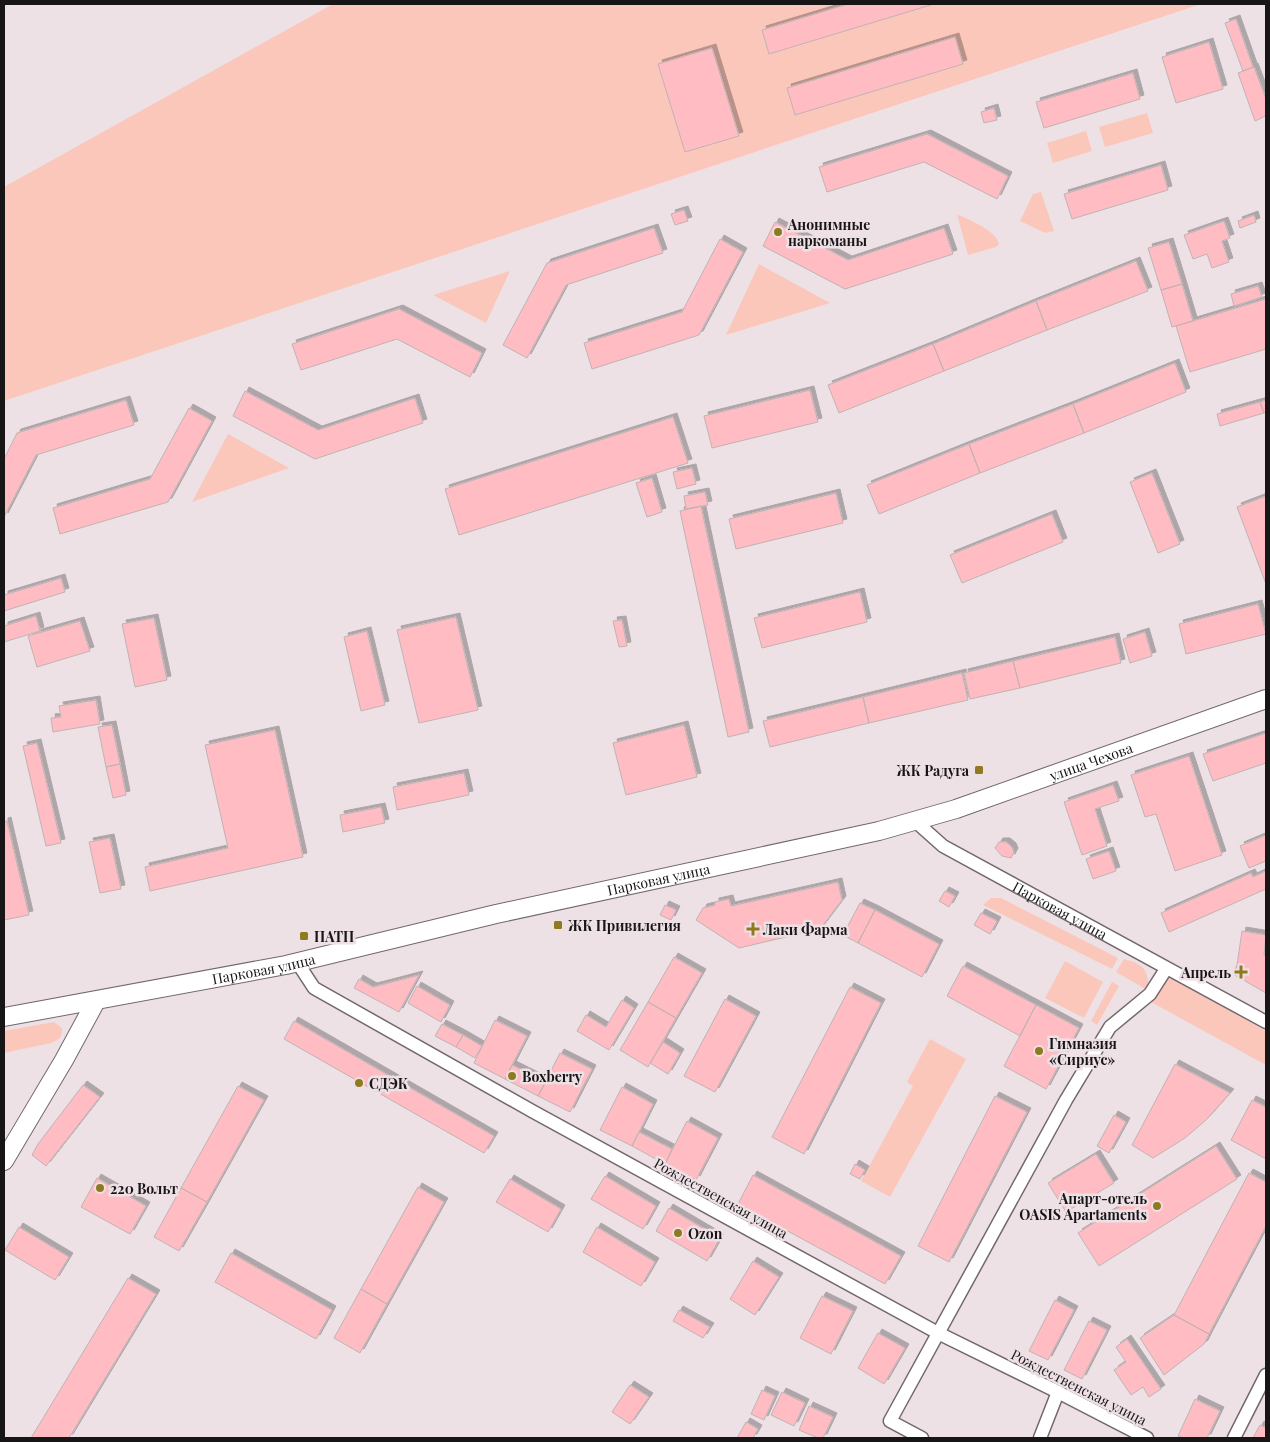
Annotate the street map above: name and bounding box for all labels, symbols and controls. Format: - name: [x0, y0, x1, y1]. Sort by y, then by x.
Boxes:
- place label: Анонимные наркоманы: [787, 215, 870, 250]
- marker: Анонимные наркоманы: [772, 226, 784, 238]
- street label: улица Чехова: [1046, 738, 1135, 785]
- place label: ЖК Радуга: [895, 761, 970, 780]
- marker: ЖК Радуга: [973, 764, 985, 776]
- street label: Парковая улица: [605, 858, 712, 899]
- street label: Парковая улица: [1010, 876, 1111, 943]
- place label: ЖК Привилегия: [567, 916, 681, 935]
- marker: ЖК Привилегия: [552, 919, 564, 931]
- place label: Лаки Фарма: [762, 920, 848, 939]
- marker: Лаки Фарма: [747, 923, 759, 935]
- place label: ПАТП: [314, 927, 354, 946]
- marker: ПАТП: [298, 930, 310, 942]
- street label: Парковая улица: [210, 949, 317, 988]
- place label: Апрель: [1180, 963, 1231, 982]
- marker: Апрель: [1235, 966, 1247, 978]
- place label: Гимназия «Сириус»: [1049, 1034, 1117, 1069]
- marker: Гимназия «Сириус»: [1033, 1045, 1045, 1057]
- place label: Boxberry: [522, 1067, 583, 1086]
- marker: Boxberry: [506, 1070, 518, 1082]
- place label: СДЭК: [369, 1074, 408, 1093]
- marker: СДЭК: [353, 1077, 365, 1089]
- street label: Рождественская улица: [651, 1153, 791, 1243]
- place label: 220 Вольт: [110, 1179, 178, 1198]
- marker: 220 Вольт: [94, 1182, 106, 1194]
- place label: Апарт-отель OASIS Apartaments: [1019, 1189, 1147, 1224]
- marker: Апарт-отель OASIS Apartaments: [1151, 1200, 1163, 1212]
- place label: Ozon: [688, 1224, 723, 1243]
- marker: Ozon: [672, 1227, 684, 1239]
- street label: Рождественская улица: [1008, 1345, 1150, 1429]

